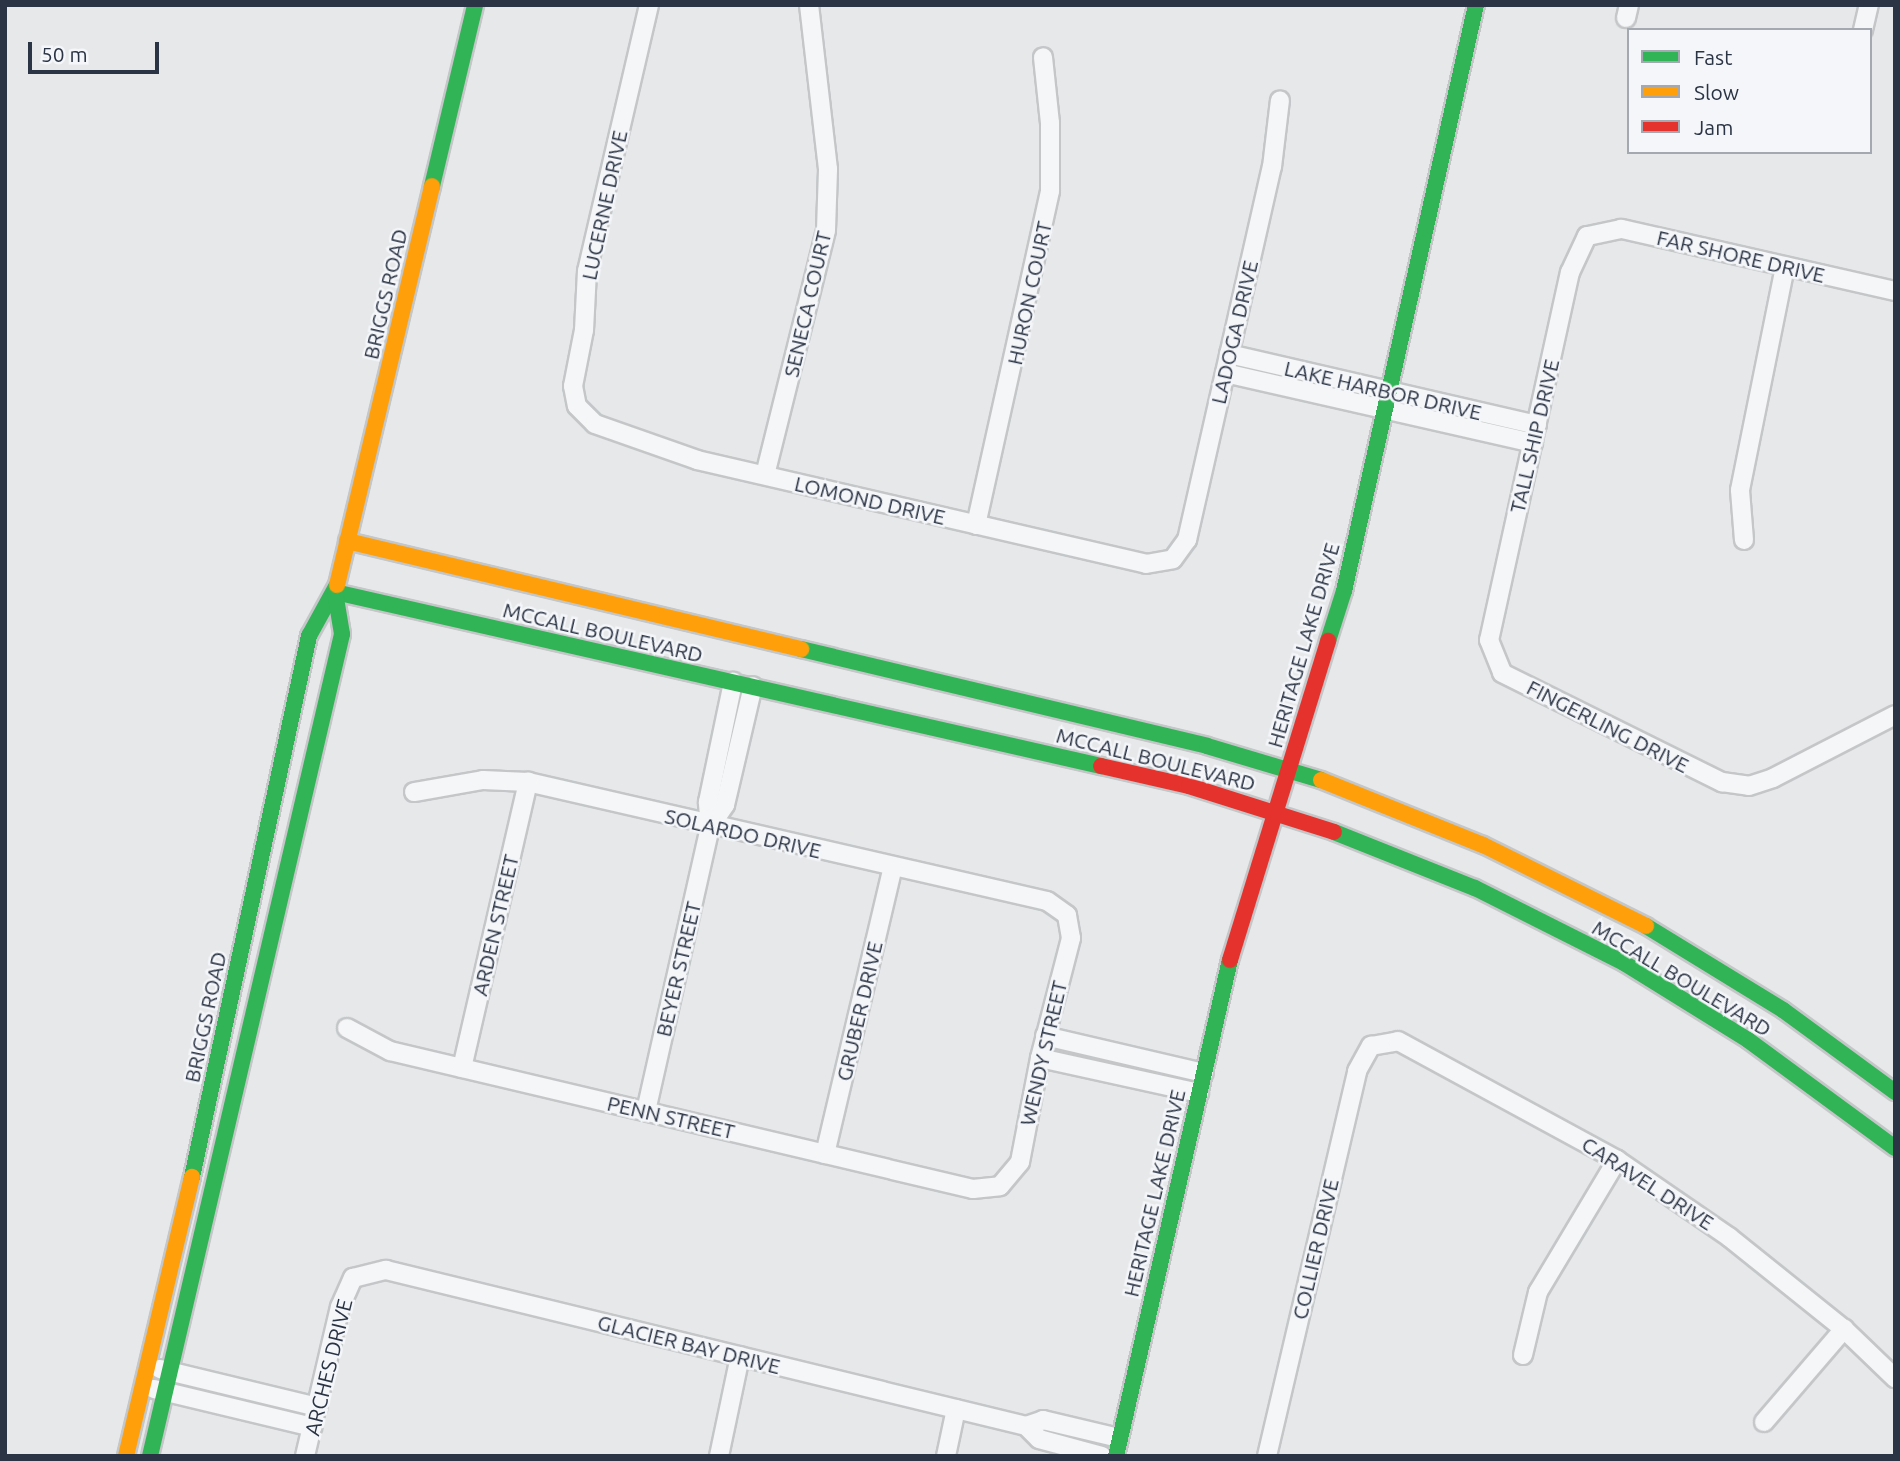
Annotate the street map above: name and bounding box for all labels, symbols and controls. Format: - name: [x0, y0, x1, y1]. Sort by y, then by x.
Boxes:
- scale bar: [32, 28, 163, 72]
- legend: [1627, 28, 1872, 154]
- text: 50 m: [41, 42, 88, 66]
- text: Fast: [1694, 45, 1732, 69]
- text: Slow: [1694, 80, 1739, 104]
- text: Jam: [1694, 115, 1733, 139]
- street label: LUCERNE DRIVE: [576, 128, 632, 282]
- street label: HURON COURT: [1001, 219, 1057, 367]
- street label: FAR SHORE DRIVE: [1654, 224, 1828, 288]
- street label: BRIGGS ROAD: [358, 226, 412, 362]
- street label: SENECA COURT: [778, 229, 836, 379]
- street label: LADOGA DRIVE: [1205, 258, 1263, 406]
- street label: LAKE HARBOR DRIVE: [1282, 355, 1484, 425]
- street label: TALL SHIP DRIVE: [1504, 357, 1564, 515]
- street label: LOMOND DRIVE: [792, 470, 948, 530]
- street label: HERITAGE LAKE DRIVE: [1262, 540, 1344, 750]
- street label: MCCALL BOULEVARD: [501, 597, 705, 667]
- street label: FINGERLING DRIVE: [1523, 674, 1693, 778]
- street label: MCCALL BOULEVARD: [1054, 722, 1258, 796]
- street label: SOLARDO DRIVE: [662, 803, 824, 863]
- street label: ARDEN STREET: [467, 852, 523, 998]
- street label: BEYER STREET: [650, 899, 706, 1039]
- street label: MCCALL BOULEVARD: [1588, 915, 1776, 1041]
- street label: GRUBER DRIVE: [831, 939, 887, 1083]
- street label: BRIGGS ROAD: [179, 949, 231, 1085]
- street label: WENDY STREET: [1014, 978, 1072, 1128]
- street label: HERITAGE LAKE DRIVE: [1118, 1087, 1190, 1299]
- street label: PENN STREET: [605, 1090, 737, 1144]
- street label: CARAVEL DRIVE: [1577, 1131, 1719, 1235]
- street label: COLLIER DRIVE: [1287, 1176, 1343, 1322]
- street label: ARCHES DRIVE: [299, 1296, 357, 1438]
- street label: GLACIER BAY DRIVE: [595, 1309, 783, 1379]

